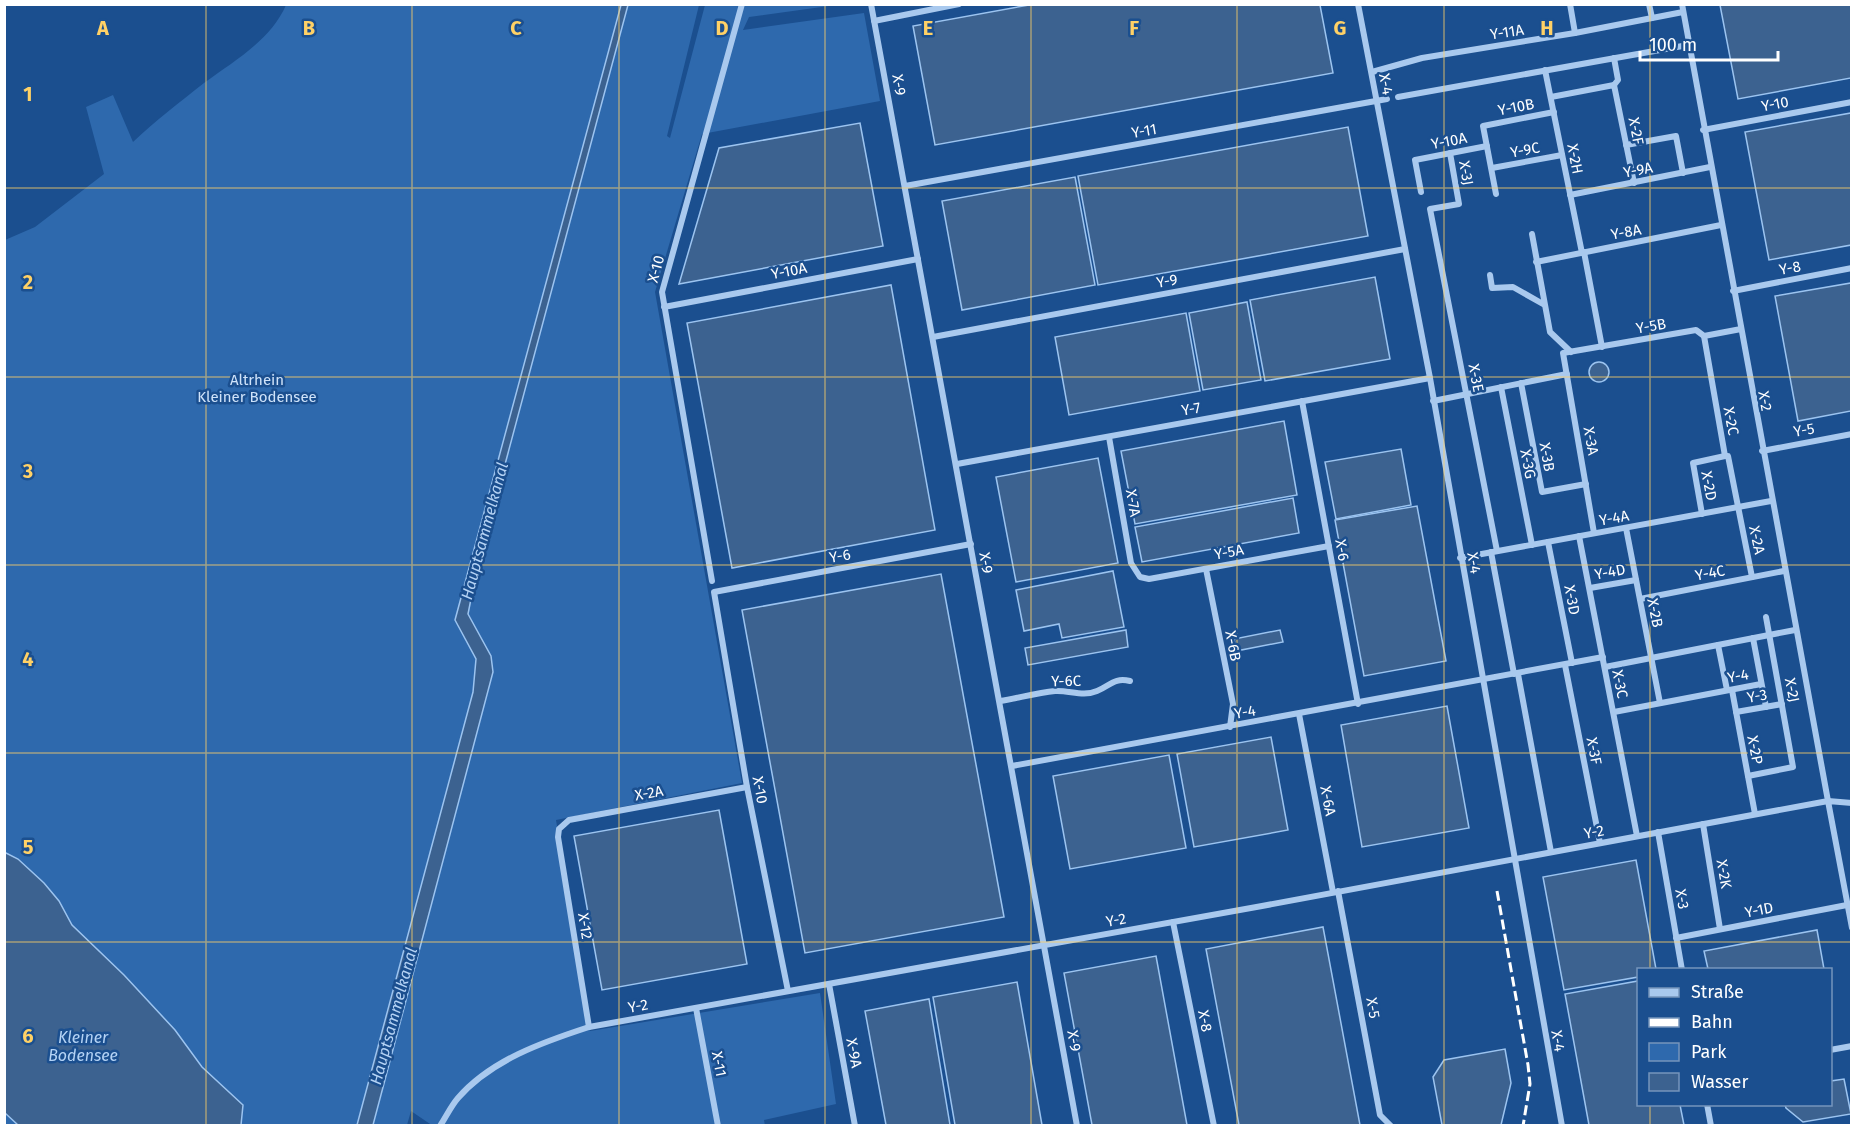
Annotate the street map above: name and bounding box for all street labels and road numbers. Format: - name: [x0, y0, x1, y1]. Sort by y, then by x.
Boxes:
- street label: Y-11A: [1489, 20, 1526, 44]
- street label: X-4: [1375, 72, 1397, 96]
- street label: X-9: [888, 73, 910, 97]
- street label: Y-10: [1760, 93, 1790, 115]
- street label: Y-10B: [1496, 95, 1536, 119]
- street label: X-2F: [1625, 116, 1647, 146]
- street label: Y-11: [1130, 120, 1158, 142]
- street label: Y-10A: [1430, 129, 1469, 153]
- street label: Y-9C: [1509, 138, 1542, 162]
- street label: X-2H: [1563, 142, 1587, 176]
- street label: Y-9A: [1622, 158, 1655, 182]
- street label: X-3J: [1455, 159, 1477, 187]
- street label: Y-8A: [1609, 220, 1643, 244]
- street label: X-10: [644, 253, 668, 285]
- street label: Y-8: [1778, 257, 1802, 279]
- street label: Y-10A: [770, 259, 809, 283]
- street label: Y-9: [1155, 270, 1179, 292]
- street label: Y-5B: [1635, 315, 1667, 337]
- street label: X-3E: [1464, 362, 1488, 394]
- street label: X-2: [1754, 390, 1776, 412]
- street label: Y-7: [1180, 398, 1202, 420]
- street label: X-2C: [1719, 405, 1743, 437]
- street label: Y-5: [1792, 419, 1816, 441]
- street label: X-3A: [1580, 425, 1602, 457]
- street label: X-3B: [1536, 441, 1558, 473]
- street label: X-3G: [1516, 448, 1540, 480]
- street label: X-2D: [1697, 470, 1721, 502]
- street label: X-7A: [1122, 488, 1144, 519]
- street label: Y-4A: [1598, 506, 1631, 529]
- street label: X-2A: [1745, 524, 1769, 556]
- street label: X-6: [1331, 538, 1353, 562]
- street label: Y-5A: [1213, 541, 1245, 563]
- street label: Y-6: [828, 545, 852, 567]
- street label: X-9: [975, 551, 997, 575]
- street label: X-4: [1463, 551, 1485, 575]
- street label: Y-4D: [1593, 560, 1627, 584]
- street label: Y-4C: [1694, 561, 1727, 585]
- street label: X-3D: [1560, 584, 1584, 616]
- street label: X-2B: [1643, 597, 1667, 629]
- street label: X-6B: [1221, 629, 1245, 663]
- street label: Y-4: [1726, 665, 1750, 687]
- street label: X-3C: [1608, 668, 1632, 700]
- street label: Y-6C: [1051, 672, 1082, 690]
- street label: X-2J: [1781, 676, 1803, 704]
- street label: Y-3: [1746, 685, 1768, 707]
- street label: Y-4: [1233, 701, 1257, 723]
- street label: X-2P: [1743, 734, 1767, 766]
- street label: X-3F: [1583, 736, 1605, 766]
- street label: X-10: [749, 775, 771, 805]
- street label: X-2A: [633, 782, 665, 804]
- street label: X-6A: [1316, 784, 1340, 818]
- street label: Y-2: [1583, 821, 1605, 843]
- street label: X-2K: [1713, 858, 1735, 890]
- street label: X-3: [1671, 887, 1693, 911]
- street label: Y-1D: [1743, 898, 1775, 922]
- street label: Y-2: [1105, 909, 1127, 931]
- street label: X-12: [574, 911, 596, 941]
- street label: Y-2: [627, 995, 649, 1017]
- street label: X-5: [1362, 996, 1384, 1020]
- street label: X-8: [1194, 1009, 1216, 1033]
- street label: X-9: [1063, 1029, 1085, 1053]
- street label: X-4: [1547, 1029, 1569, 1053]
- street label: X-9A: [842, 1037, 866, 1070]
- street label: X-11: [708, 1050, 730, 1078]

